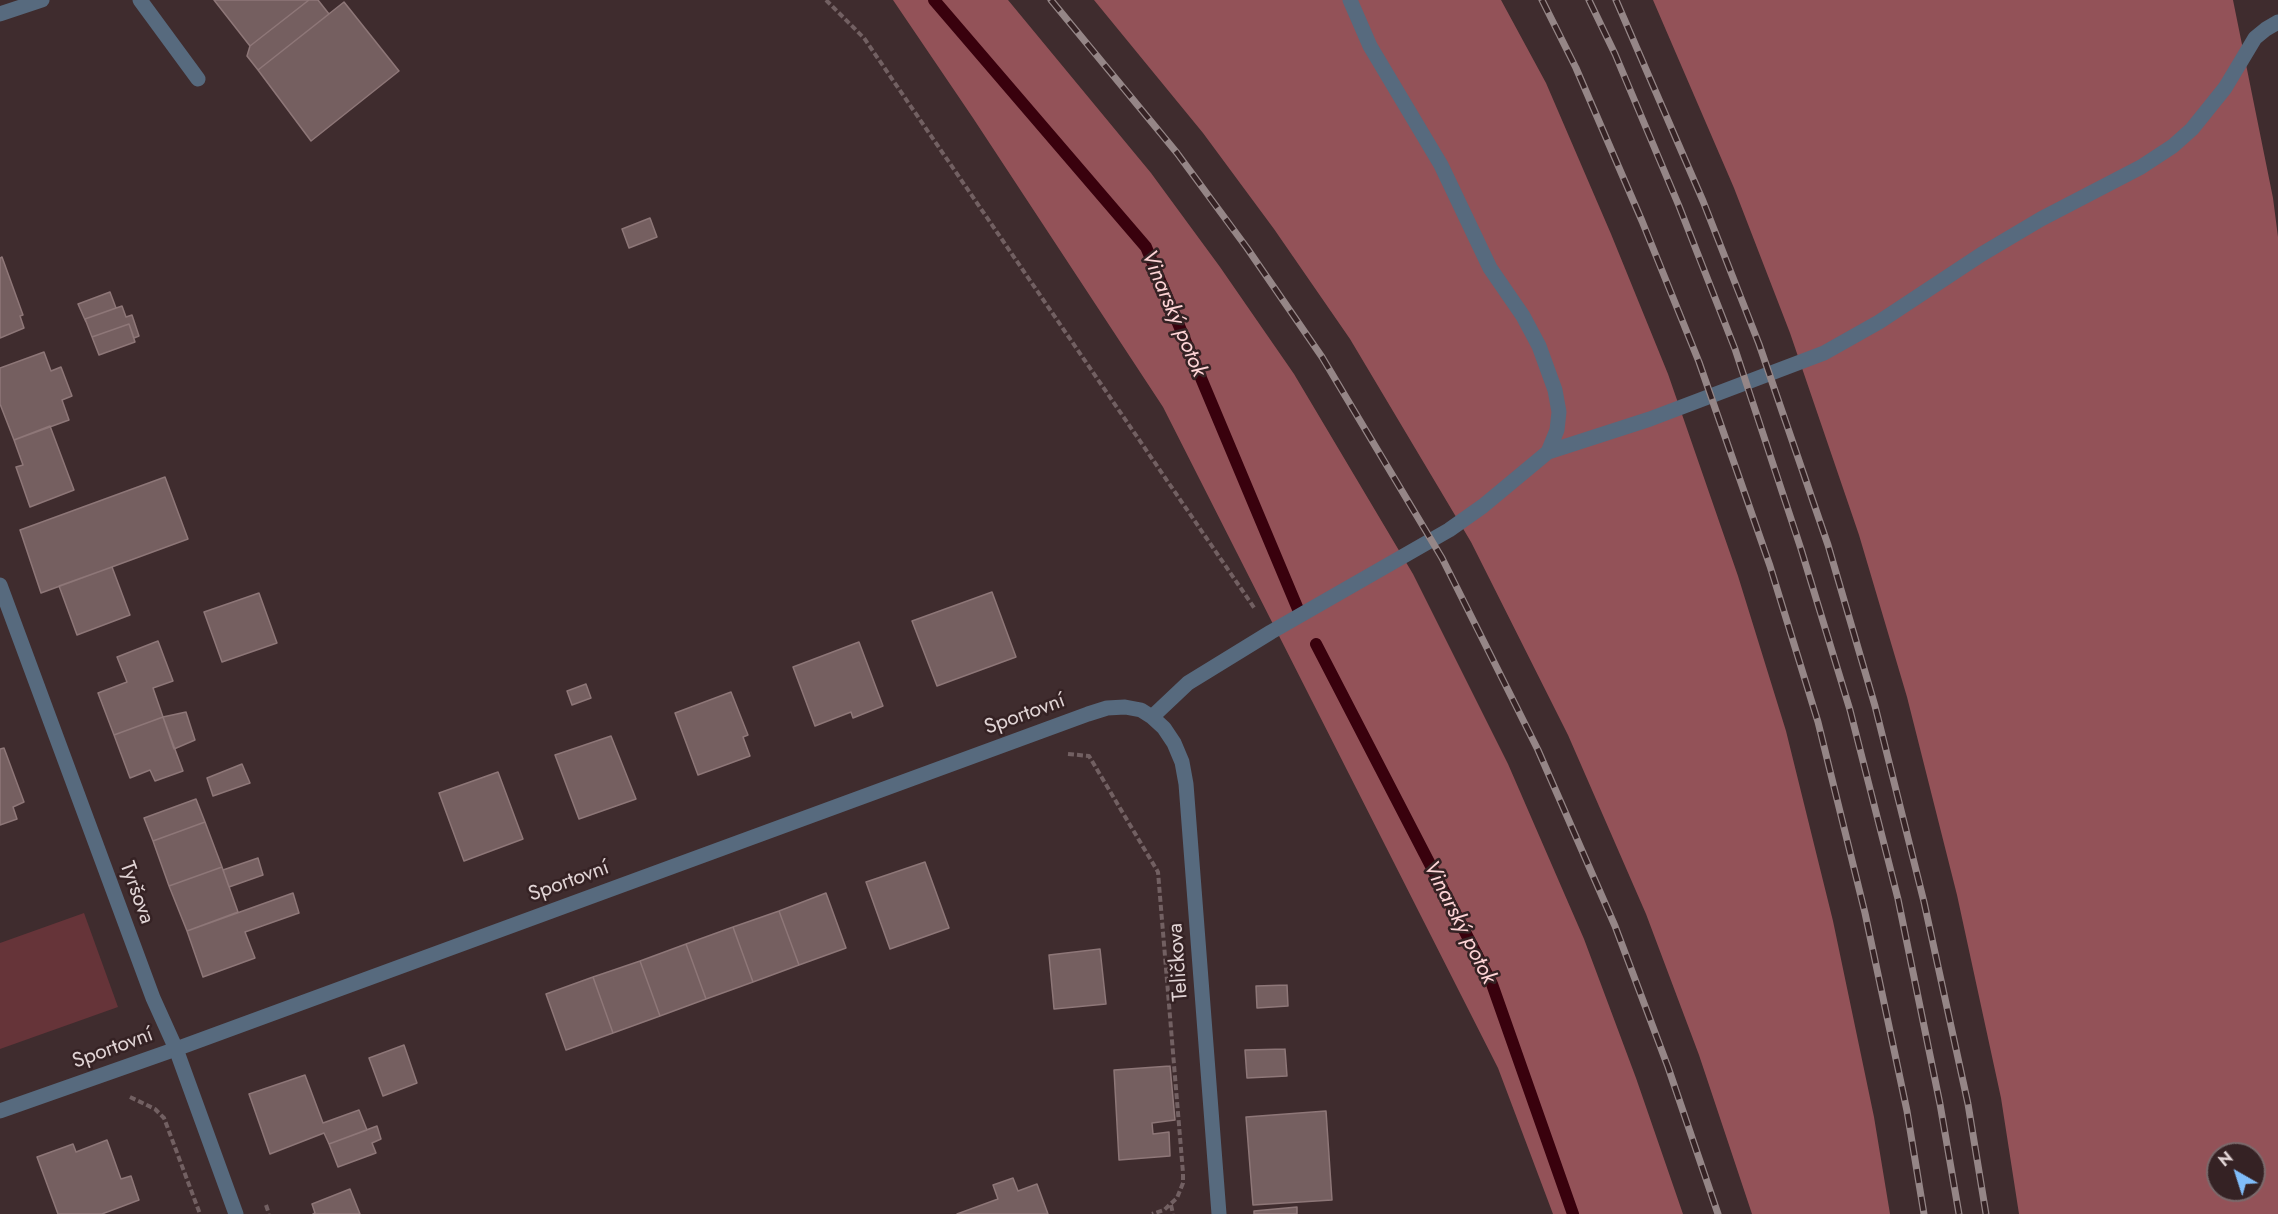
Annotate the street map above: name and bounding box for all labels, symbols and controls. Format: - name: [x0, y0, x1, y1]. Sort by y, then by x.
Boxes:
- water label: Vinarský potok: [1135, 247, 1211, 381]
- street label: Sportovní: [981, 689, 1069, 741]
- street label: Sportovní: [525, 856, 613, 908]
- water label: Vinarský potok: [1417, 857, 1501, 989]
- street label: Tyršova: [113, 858, 159, 928]
- street label: Teličkova: [1164, 922, 1194, 1002]
- street label: Sportovní: [69, 1023, 157, 1075]
- north arrow: [2206, 1142, 2266, 1202]
- text: N: [2213, 1146, 2238, 1172]

